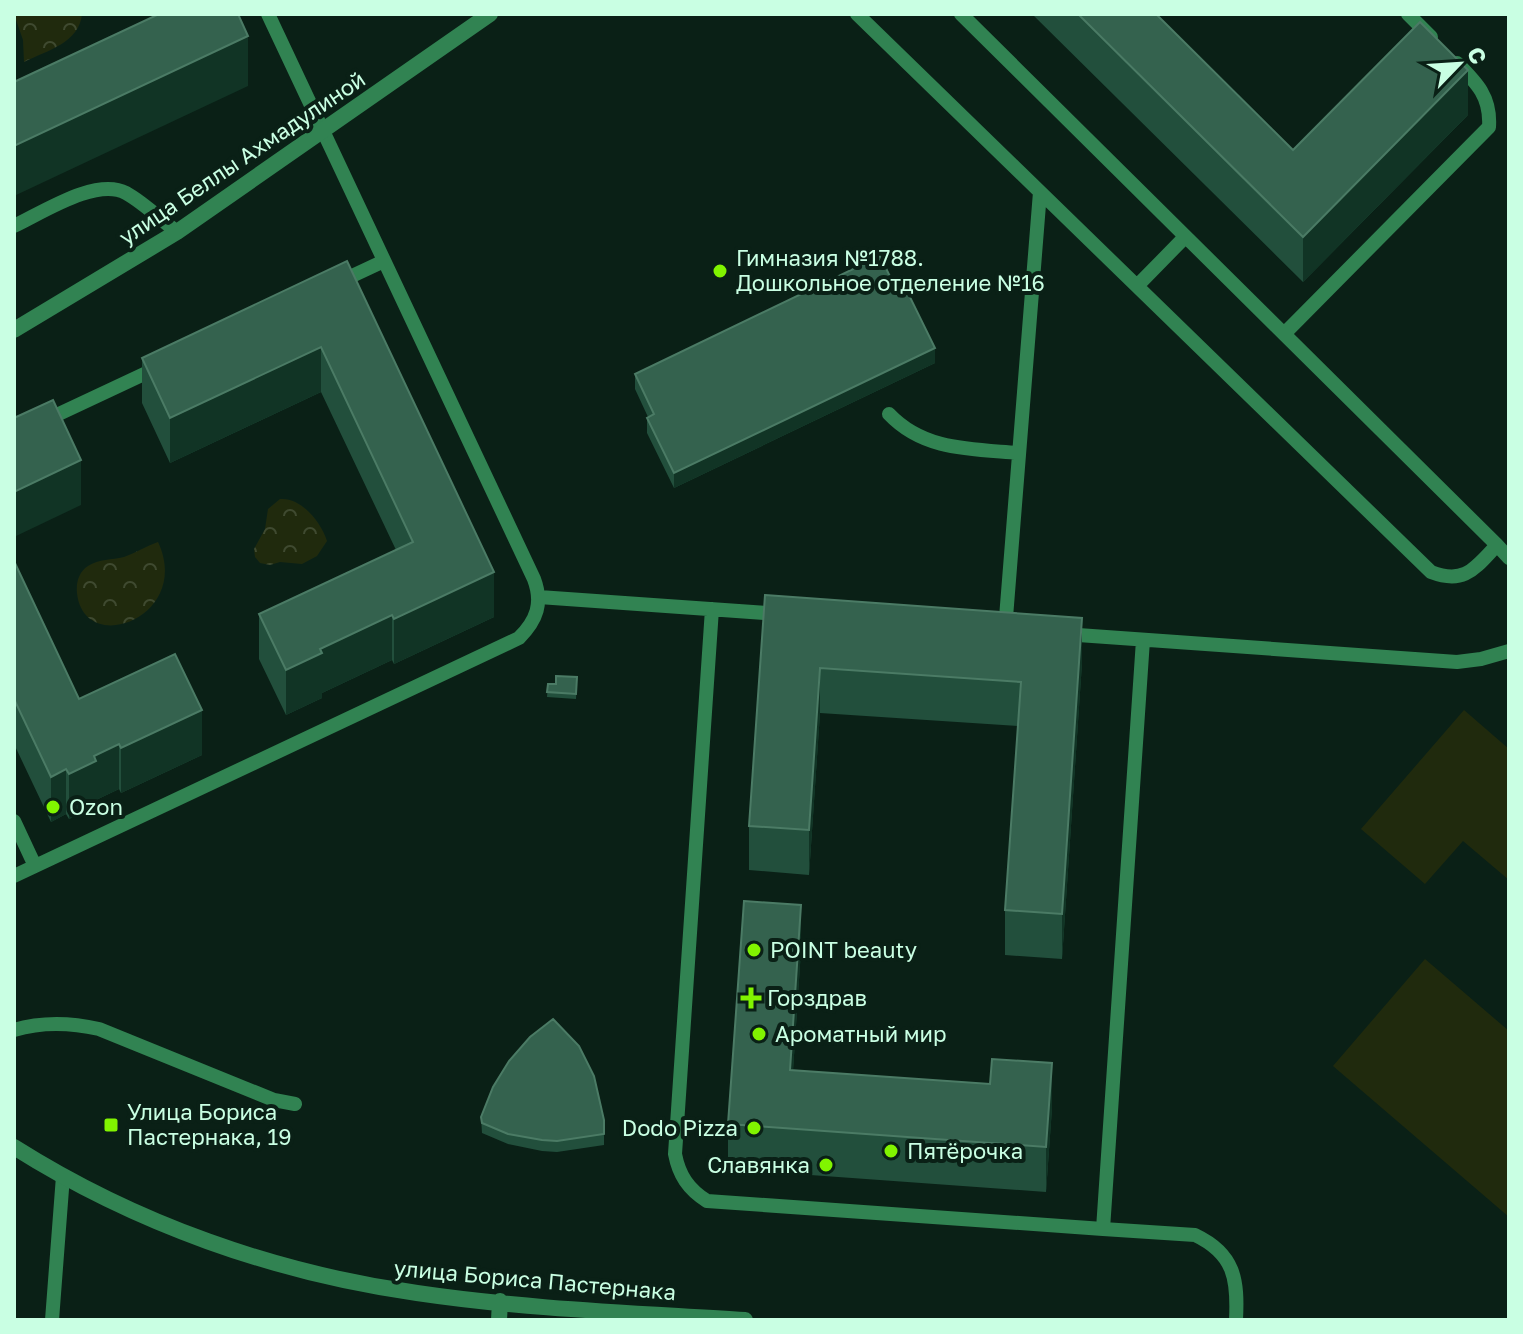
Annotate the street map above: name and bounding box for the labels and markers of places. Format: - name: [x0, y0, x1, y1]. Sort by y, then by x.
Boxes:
- place label: Гимназия №1788. Дошкольное отделение №16: [736, 244, 1045, 296]
- marker: Гимназия №1788. Дошкольное отделение №16: [711, 262, 729, 280]
- place label: Ozon: [69, 793, 123, 820]
- marker: Ozon: [44, 798, 62, 816]
- place label: POINT beauty: [770, 936, 917, 963]
- marker: POINT beauty: [745, 941, 763, 959]
- place label: Горздрав: [767, 984, 867, 1011]
- marker: Горздрав: [742, 989, 760, 1007]
- place label: Ароматный мир: [775, 1020, 947, 1047]
- marker: Ароматный мир: [750, 1025, 768, 1043]
- place label: Улица Бориса Пастернака, 19: [127, 1098, 292, 1150]
- place label: Dodo Pizza: [622, 1114, 738, 1141]
- marker: Улица Бориса Пастернака, 19: [102, 1116, 120, 1134]
- marker: Dodo Pizza: [745, 1119, 763, 1137]
- place label: Пятёрочка: [907, 1137, 1023, 1164]
- marker: Пятёрочка: [882, 1142, 900, 1160]
- place label: Славянка: [707, 1151, 810, 1178]
- marker: Славянка: [817, 1156, 835, 1174]

